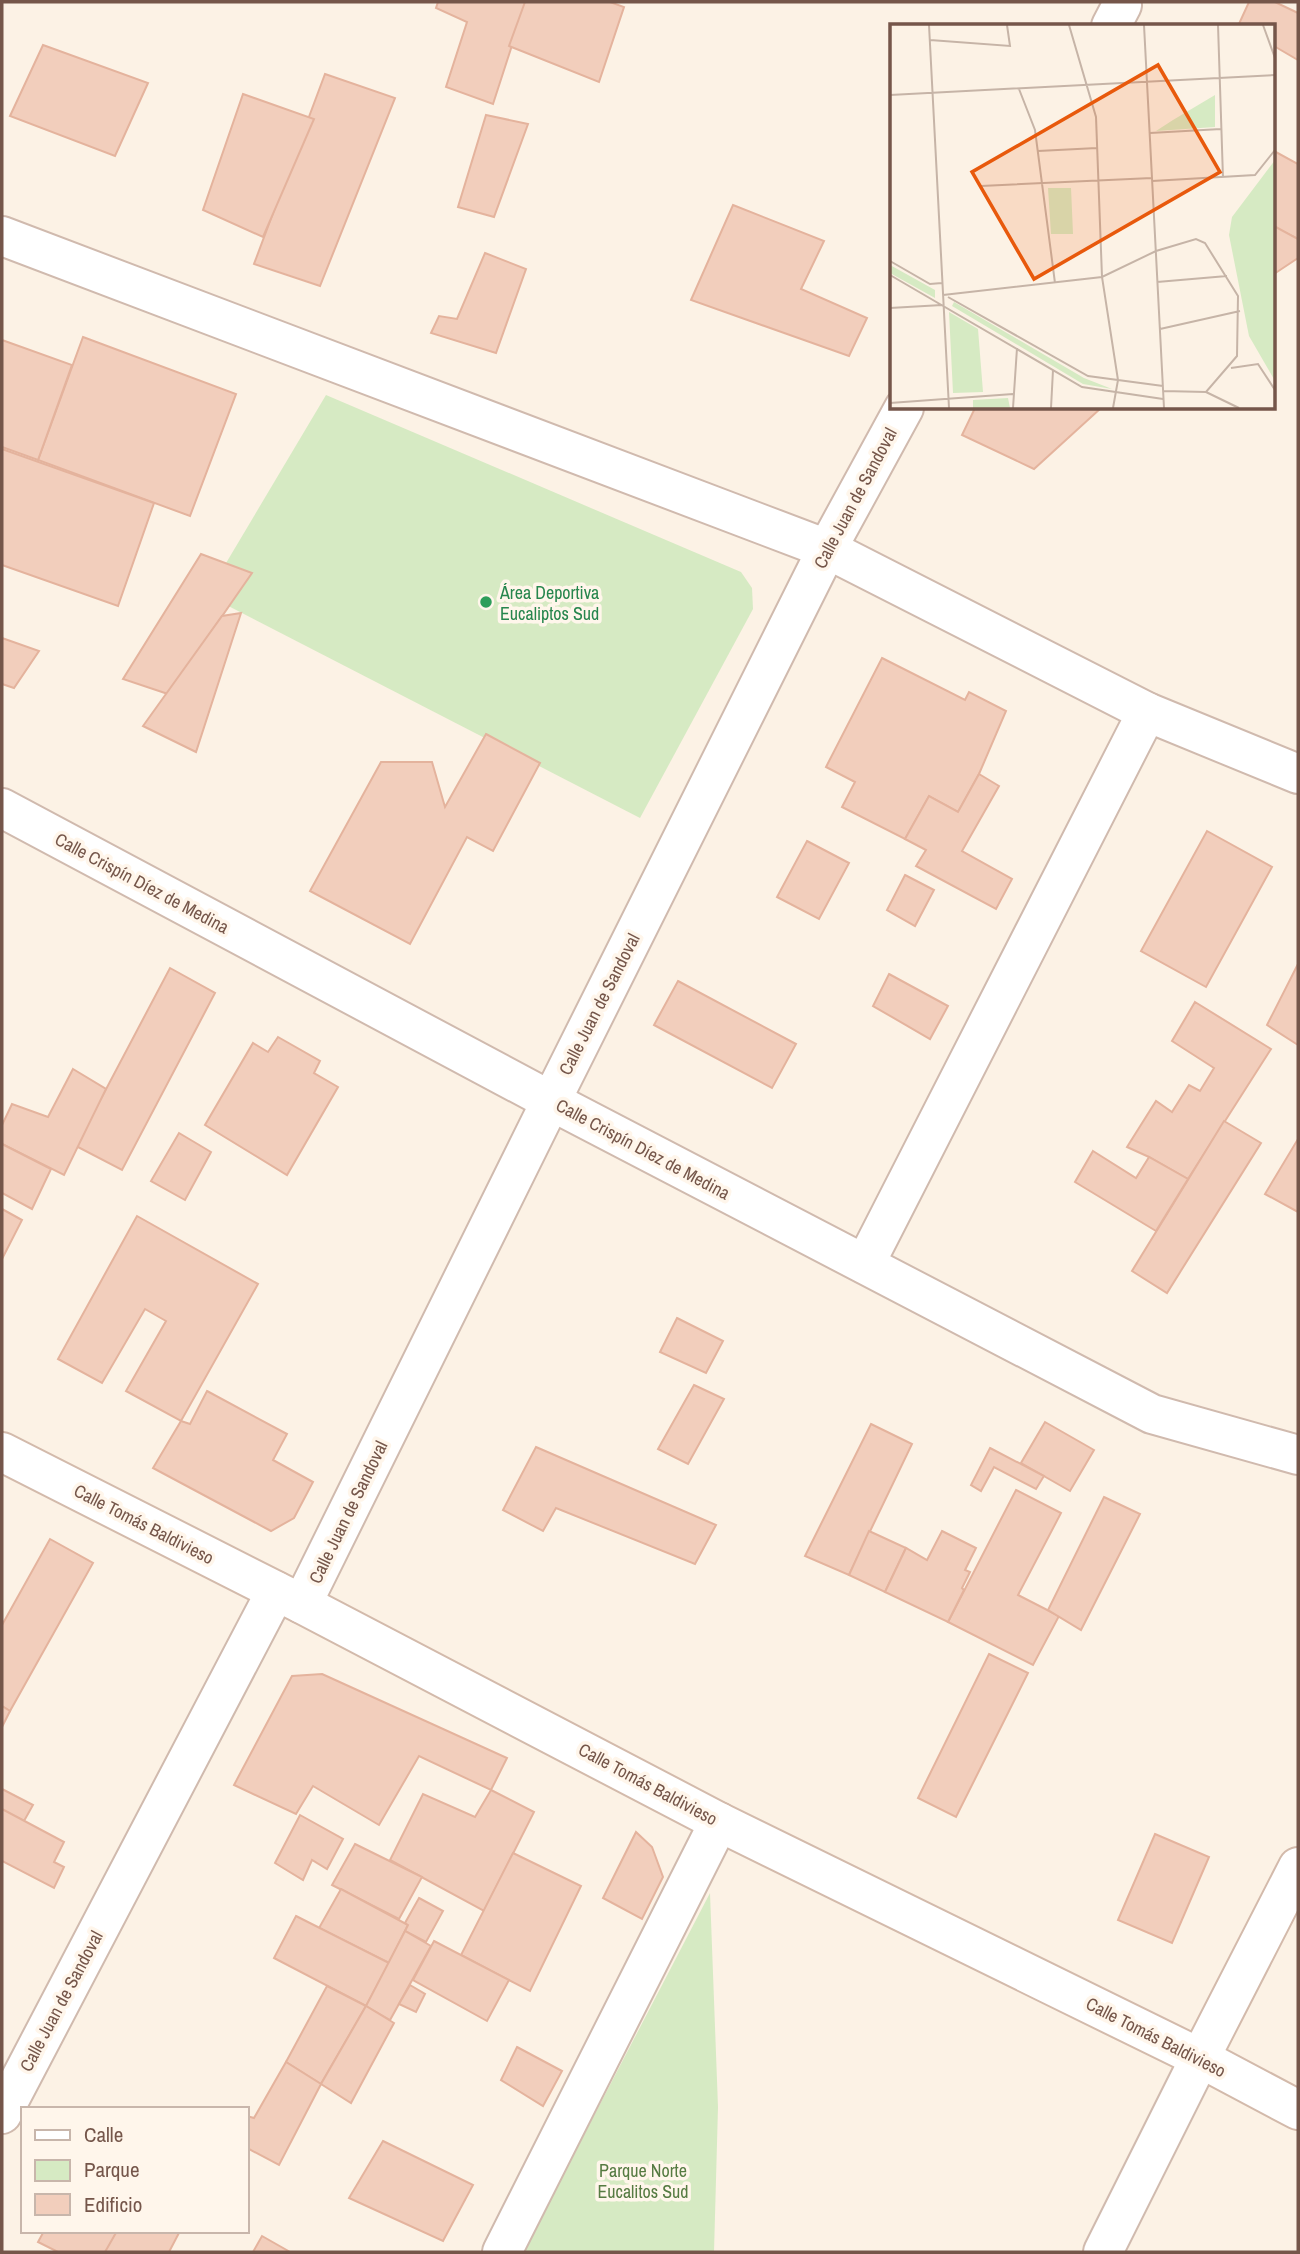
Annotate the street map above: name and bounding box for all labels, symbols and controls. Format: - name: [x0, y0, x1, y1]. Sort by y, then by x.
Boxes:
- inset map: [890, 24, 1276, 410]
- street label: Calle Juan de Sandoval: [807, 423, 903, 573]
- place label: Área Deportiva Eucaliptos Sud: [499, 580, 599, 626]
- marker: Área Deportiva Eucaliptos Sud: [478, 594, 494, 610]
- street label: Calle Crispín Díez de Medina: [51, 827, 233, 939]
- street label: Calle Juan de Sandoval: [552, 929, 646, 1079]
- street label: Calle Crispín Díez de Medina: [552, 1093, 734, 1205]
- street label: Calle Juan de Sandoval: [303, 1436, 393, 1588]
- street label: Calle Tomás Baldivieso: [70, 1478, 218, 1570]
- street label: Calle Tomás Baldivieso: [574, 1737, 722, 1831]
- street label: Calle Juan de Sandoval: [13, 1926, 109, 2076]
- street label: Calle Tomás Baldivieso: [1082, 1991, 1230, 2083]
- legend: [21, 2107, 248, 2233]
- text: Calle: [84, 2120, 123, 2149]
- text: Parque: [84, 2155, 140, 2184]
- park label: Parque Norte Eucalitos Sud: [597, 2158, 689, 2204]
- text: Edificio: [84, 2190, 142, 2219]

